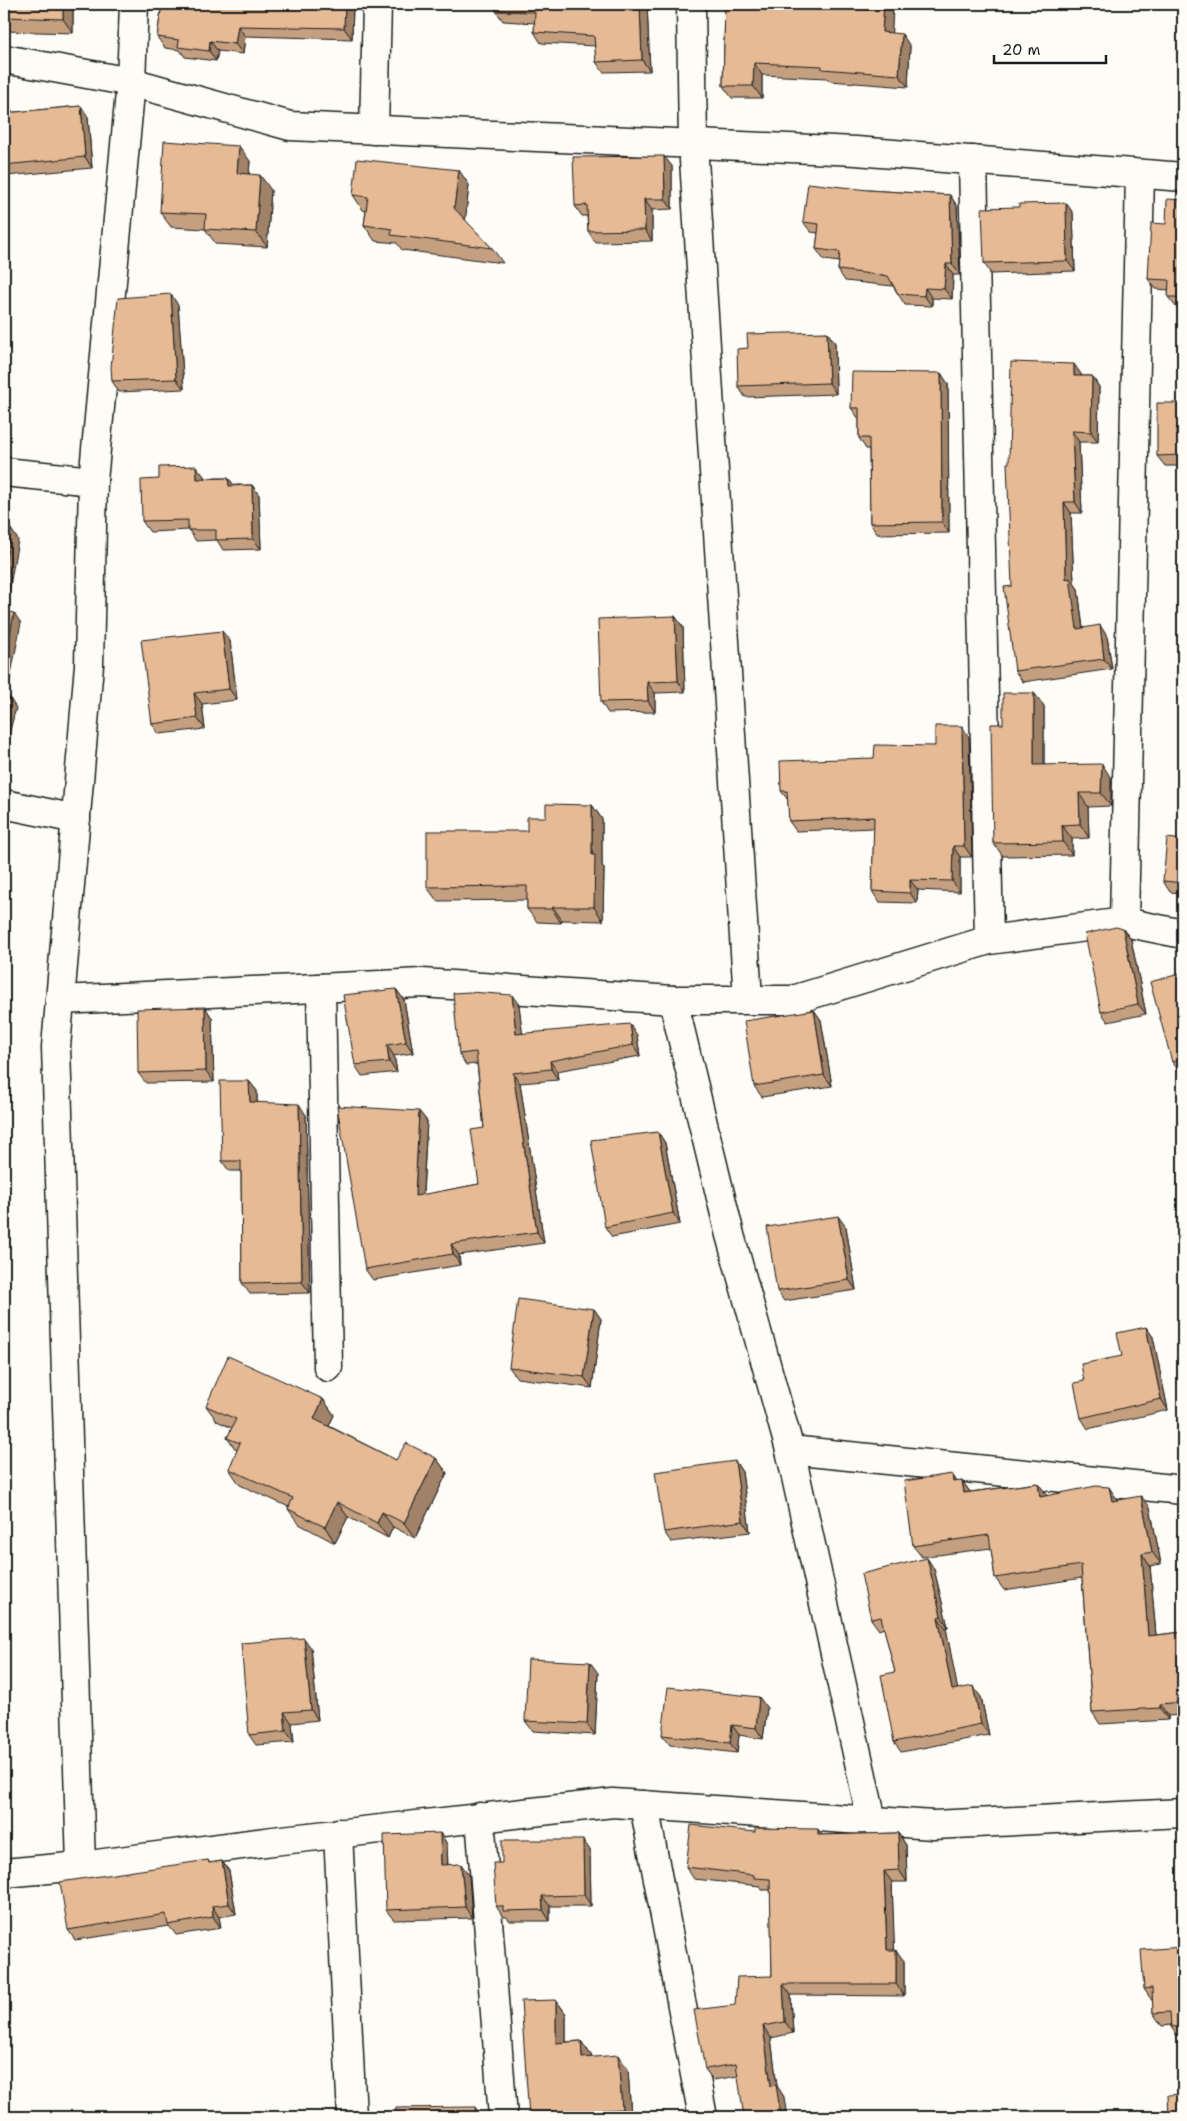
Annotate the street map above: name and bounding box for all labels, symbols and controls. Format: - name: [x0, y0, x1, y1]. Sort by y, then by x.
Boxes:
- scale bar: [994, 32, 1107, 64]
- text: 20 m: [1002, 40, 1041, 60]

